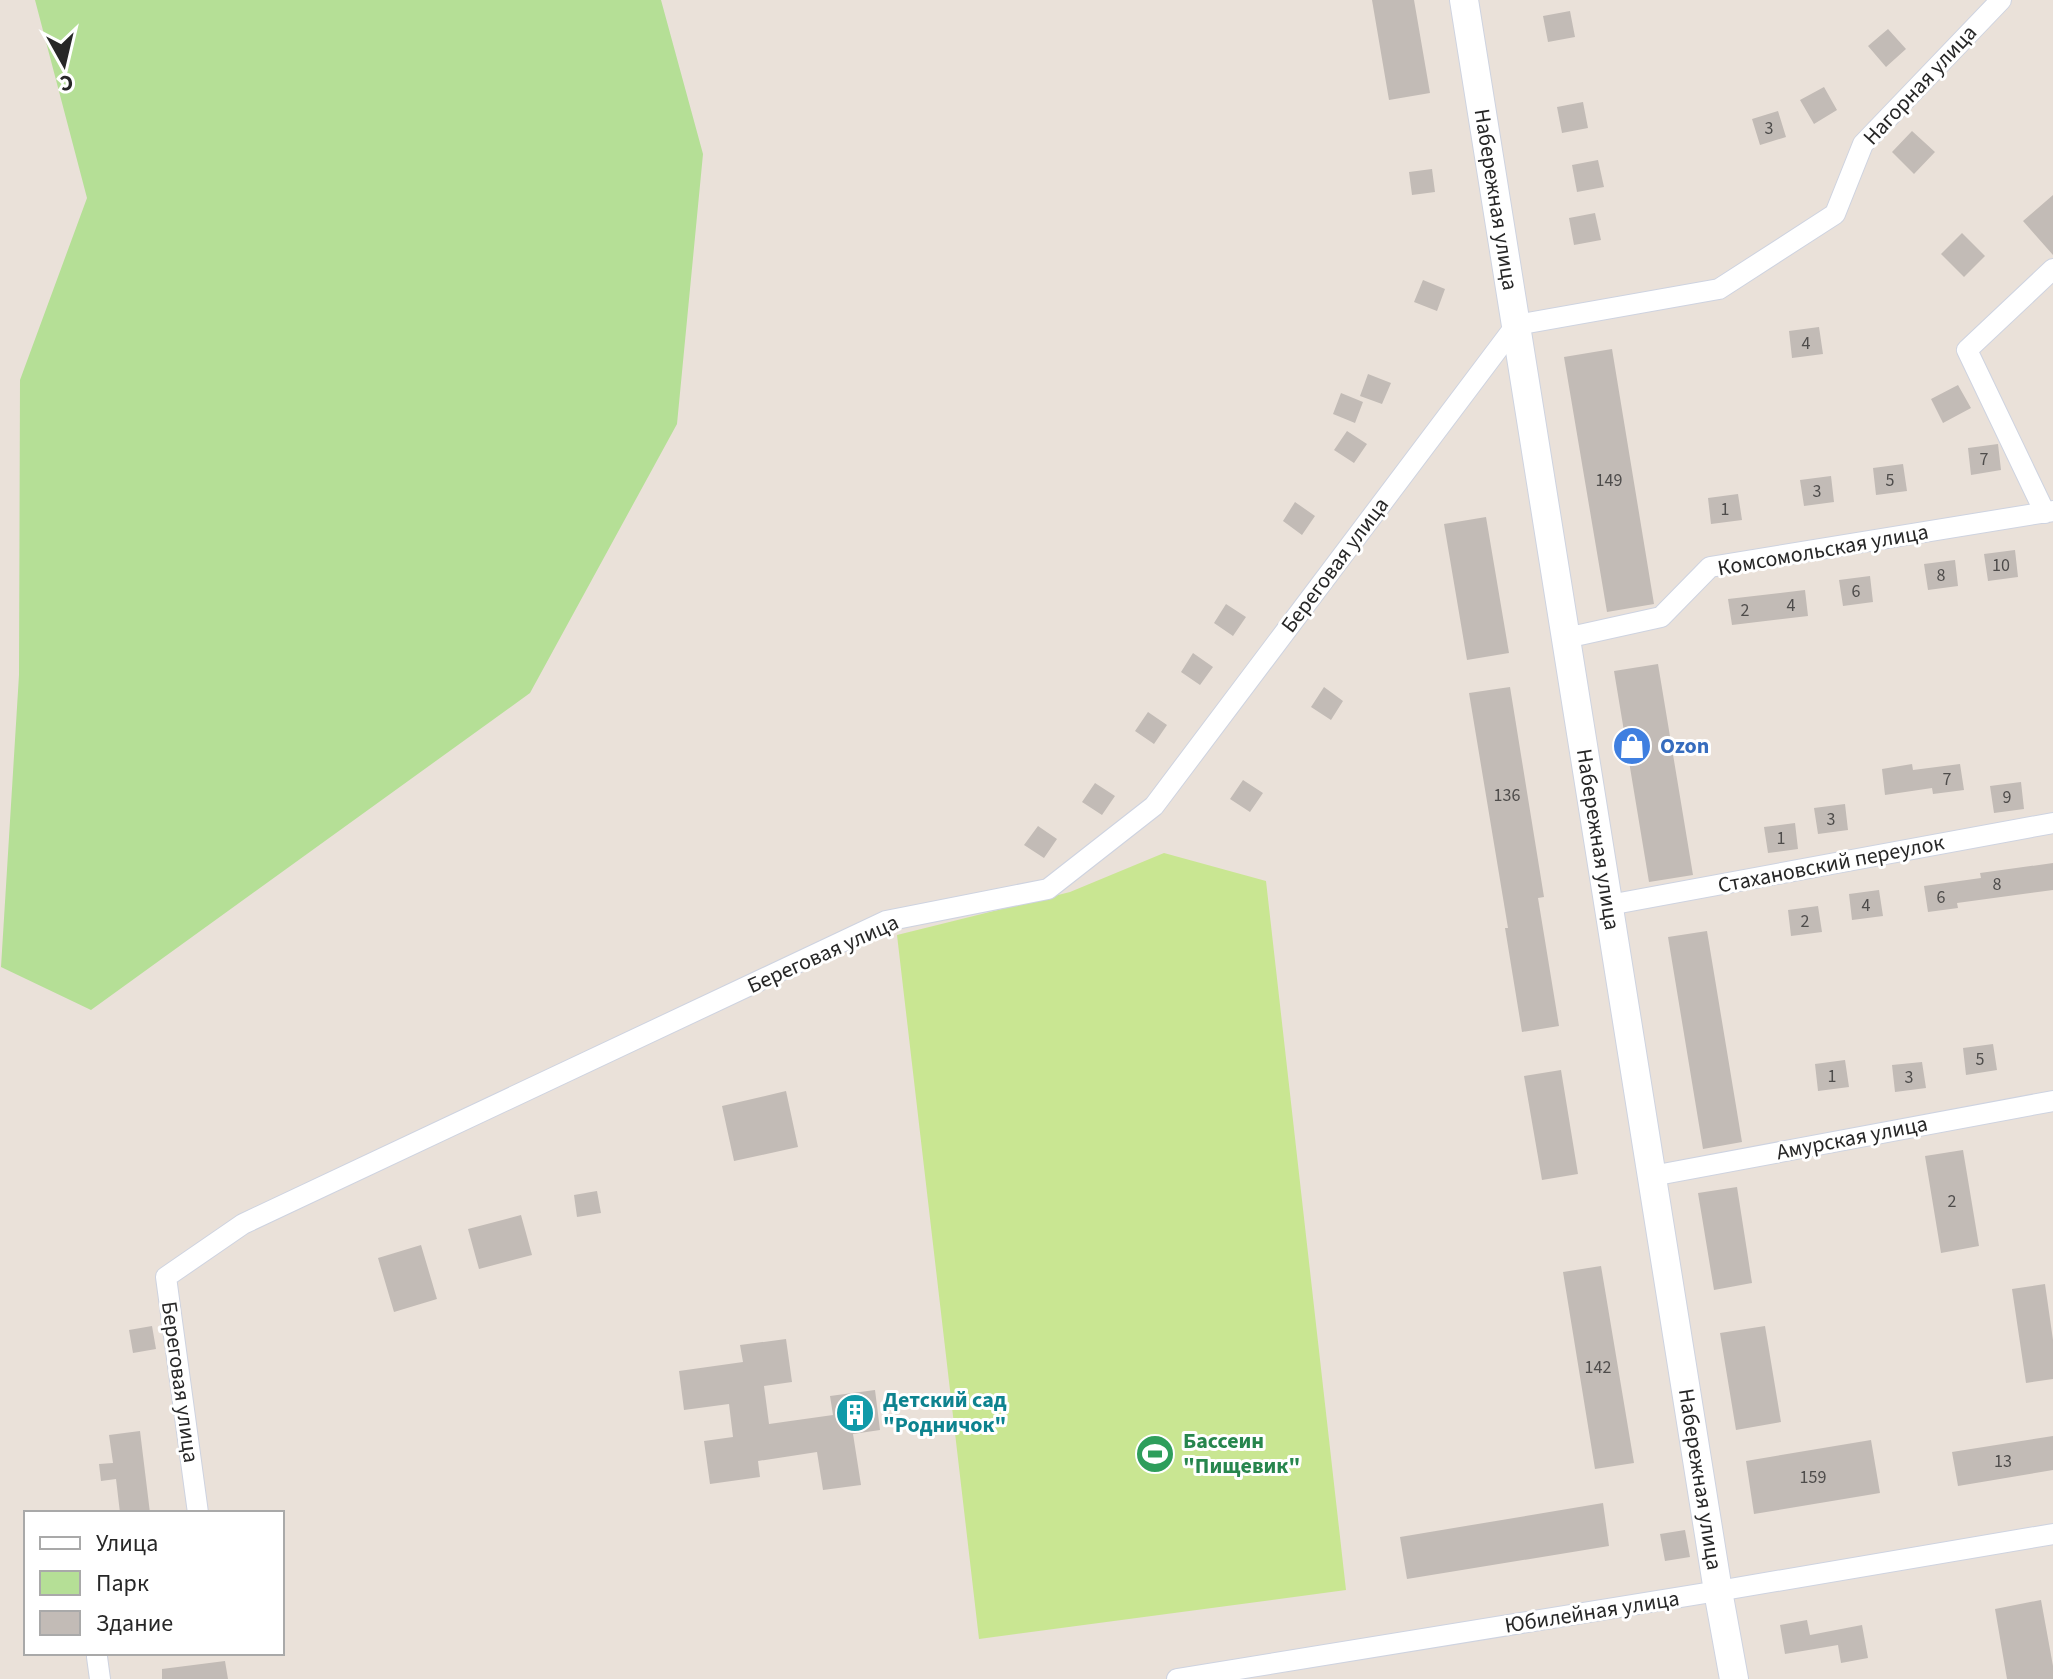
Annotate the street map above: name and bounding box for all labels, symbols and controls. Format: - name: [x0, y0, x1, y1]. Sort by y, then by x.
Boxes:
- street label: Нагорная улица: [1856, 18, 1984, 152]
- north arrow: [24, 24, 104, 104]
- text: С: [58, 66, 75, 100]
- street label: Набережная улица: [1466, 106, 1526, 293]
- house number: 3: [1765, 116, 1774, 141]
- house number: 4: [1802, 331, 1811, 356]
- house number: 7: [1980, 447, 1989, 472]
- house number: 149: [1596, 468, 1622, 493]
- house number: 5: [1886, 468, 1895, 493]
- house number: 3: [1813, 479, 1822, 504]
- street label: Береговая улица: [1273, 490, 1397, 640]
- house number: 1: [1721, 497, 1729, 522]
- street label: Комсомольская улица: [1715, 516, 1931, 584]
- house number: 10: [1992, 553, 2010, 578]
- house number: 8: [1937, 563, 1946, 588]
- house number: 6: [1852, 579, 1861, 604]
- house number: 4: [1787, 593, 1796, 618]
- house number: 2: [1741, 598, 1750, 623]
- shop icon: Ozon: [1611, 725, 1653, 767]
- place label: Ozon: [1660, 730, 1709, 762]
- street label: Набережная улица: [1568, 746, 1628, 932]
- house number: 7: [1943, 767, 1952, 792]
- house number: 136: [1494, 783, 1520, 808]
- house number: 9: [2003, 785, 2012, 810]
- house number: 3: [1827, 807, 1836, 832]
- street label: Стахановский переулок: [1715, 826, 1947, 902]
- house number: 1: [1777, 826, 1785, 851]
- house number: 8: [1993, 872, 2002, 897]
- house number: 6: [1937, 885, 1946, 910]
- house number: 4: [1862, 893, 1871, 918]
- street label: Береговая улица: [742, 906, 904, 1002]
- house number: 2: [1801, 909, 1810, 934]
- house number: 5: [1976, 1047, 1985, 1072]
- house number: 1: [1828, 1064, 1836, 1089]
- house number: 3: [1905, 1065, 1914, 1090]
- street label: Амурская улица: [1774, 1108, 1930, 1168]
- house number: 2: [1948, 1189, 1957, 1214]
- street label: Береговая улица: [153, 1299, 207, 1465]
- house number: 142: [1585, 1355, 1611, 1380]
- place label: Детский сад "Родничок": [883, 1384, 1007, 1441]
- street label: Набережная улица: [1670, 1386, 1730, 1572]
- building icon: Детский сад "Родничок": [834, 1392, 876, 1434]
- place label: Бассеин "Пищевик": [1183, 1425, 1300, 1482]
- sports icon: Бассеин "Пищевик": [1134, 1433, 1176, 1475]
- house number: 13: [1994, 1449, 2012, 1474]
- house number: 159: [1800, 1465, 1826, 1490]
- legend: [24, 1511, 284, 1655]
- text: Улица: [96, 1526, 158, 1561]
- text: Парк: [96, 1566, 149, 1601]
- street label: Юбилейная улица: [1502, 1582, 1682, 1642]
- text: Здание: [96, 1606, 173, 1641]

